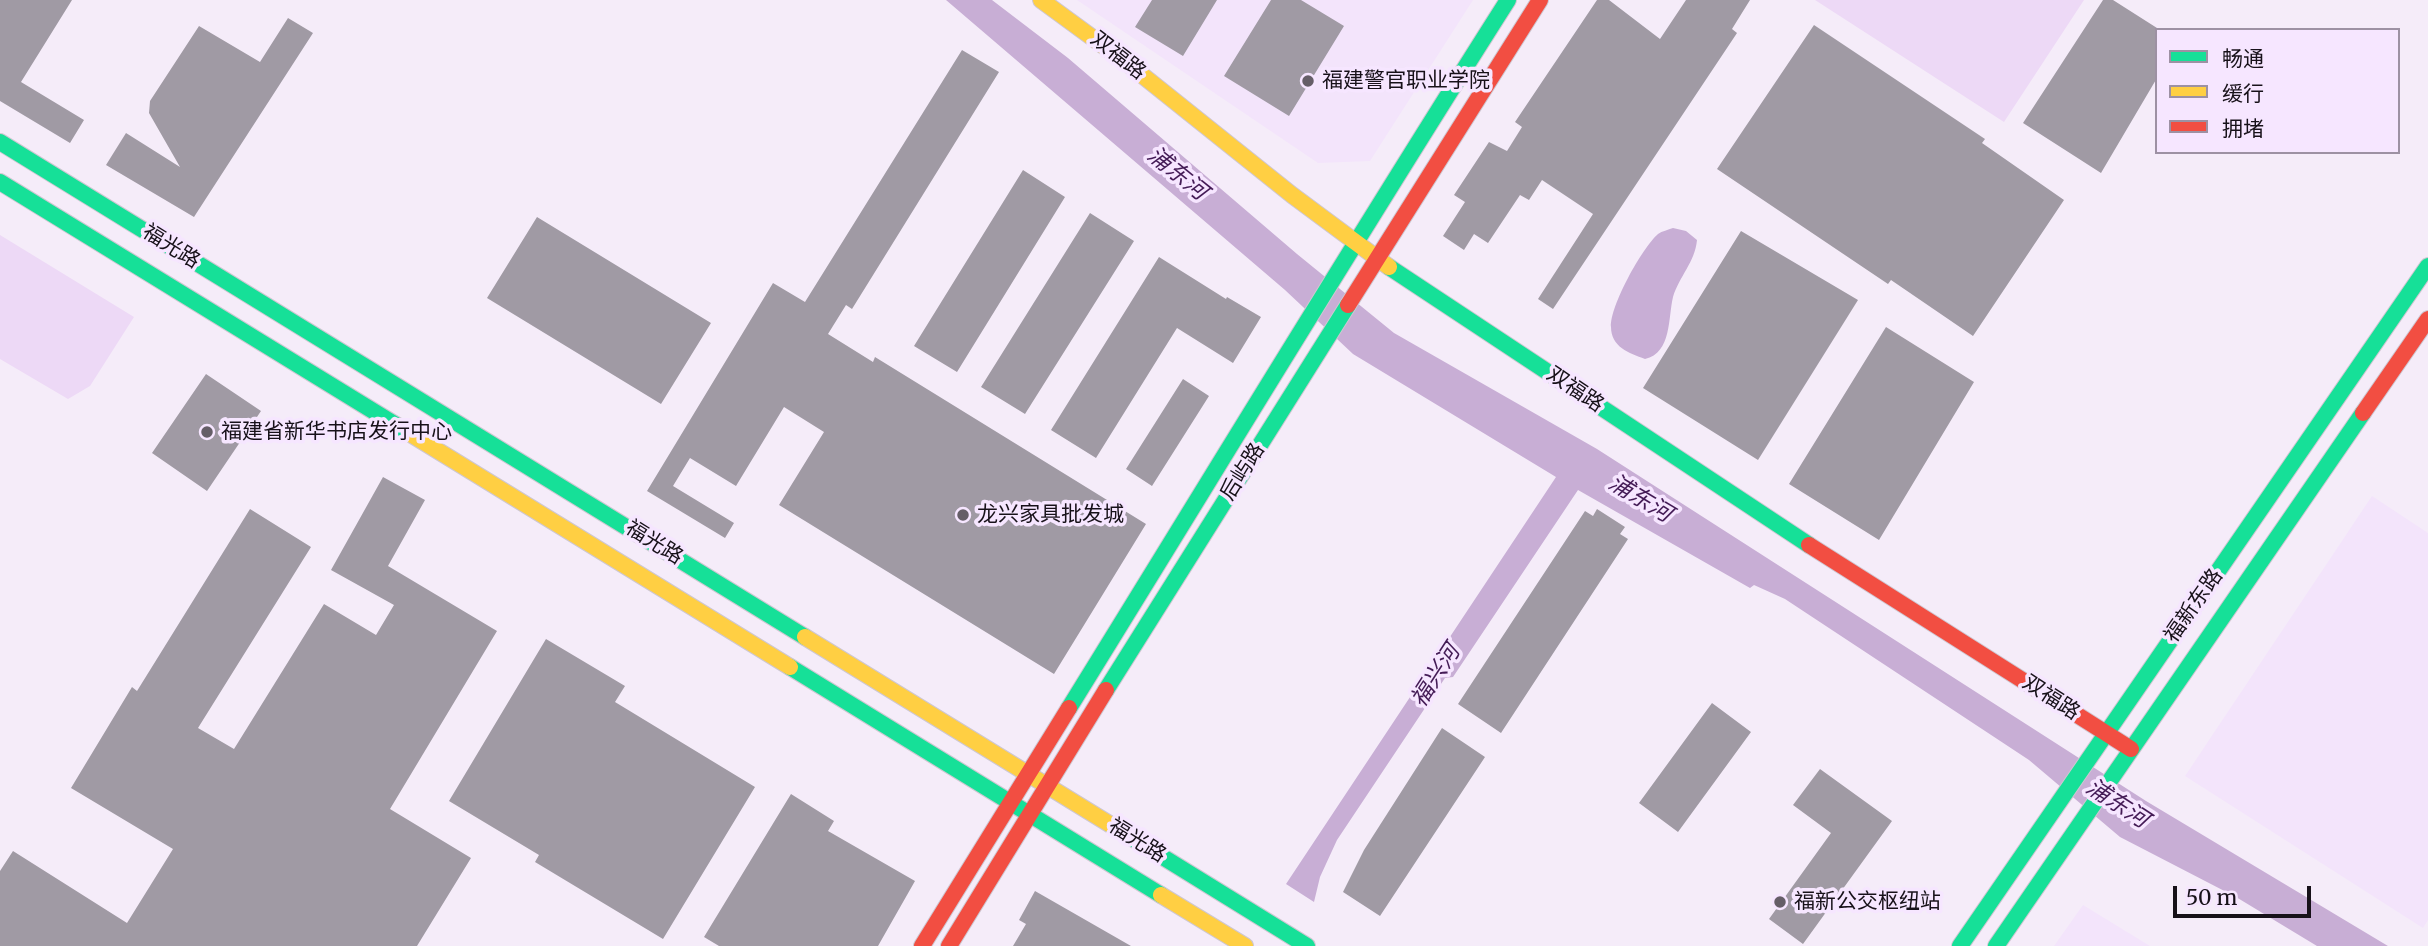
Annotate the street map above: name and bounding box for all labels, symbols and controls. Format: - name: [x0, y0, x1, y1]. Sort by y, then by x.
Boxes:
- street label: 双福路: [1085, 27, 1151, 85]
- legend: [2155, 28, 2400, 154]
- text: 畅通: [2222, 45, 2264, 72]
- place label: 福建警官职业学院: [1322, 68, 1490, 94]
- marker: 福建警官职业学院: [1300, 73, 1316, 89]
- text: 缓行: [2222, 80, 2264, 107]
- text: 拥堵: [2222, 115, 2264, 142]
- water label: 浦东河: [1142, 142, 1212, 206]
- street label: 福光路: [138, 220, 204, 274]
- street label: 双福路: [1542, 362, 1608, 418]
- place label: 福建省新华书店发行中心: [221, 419, 452, 445]
- marker: 福建省新华书店发行中心: [199, 424, 215, 440]
- street label: 后屿路: [1216, 439, 1270, 505]
- water label: 浦东河: [1603, 469, 1677, 529]
- place label: 龙兴家具批发城: [977, 502, 1124, 528]
- marker: 龙兴家具批发城: [955, 507, 971, 523]
- street label: 福光路: [621, 516, 687, 570]
- street label: 福新东路: [2160, 564, 2228, 648]
- water label: 福兴河: [1406, 640, 1466, 712]
- street label: 双福路: [2018, 670, 2084, 726]
- water label: 浦东河: [2081, 774, 2153, 834]
- street label: 福光路: [1104, 814, 1170, 868]
- scale bar: [2176, 872, 2314, 916]
- text: 50 m: [2186, 884, 2237, 911]
- place label: 福新公交枢纽站: [1794, 889, 1941, 915]
- marker: 福新公交枢纽站: [1772, 894, 1788, 910]

